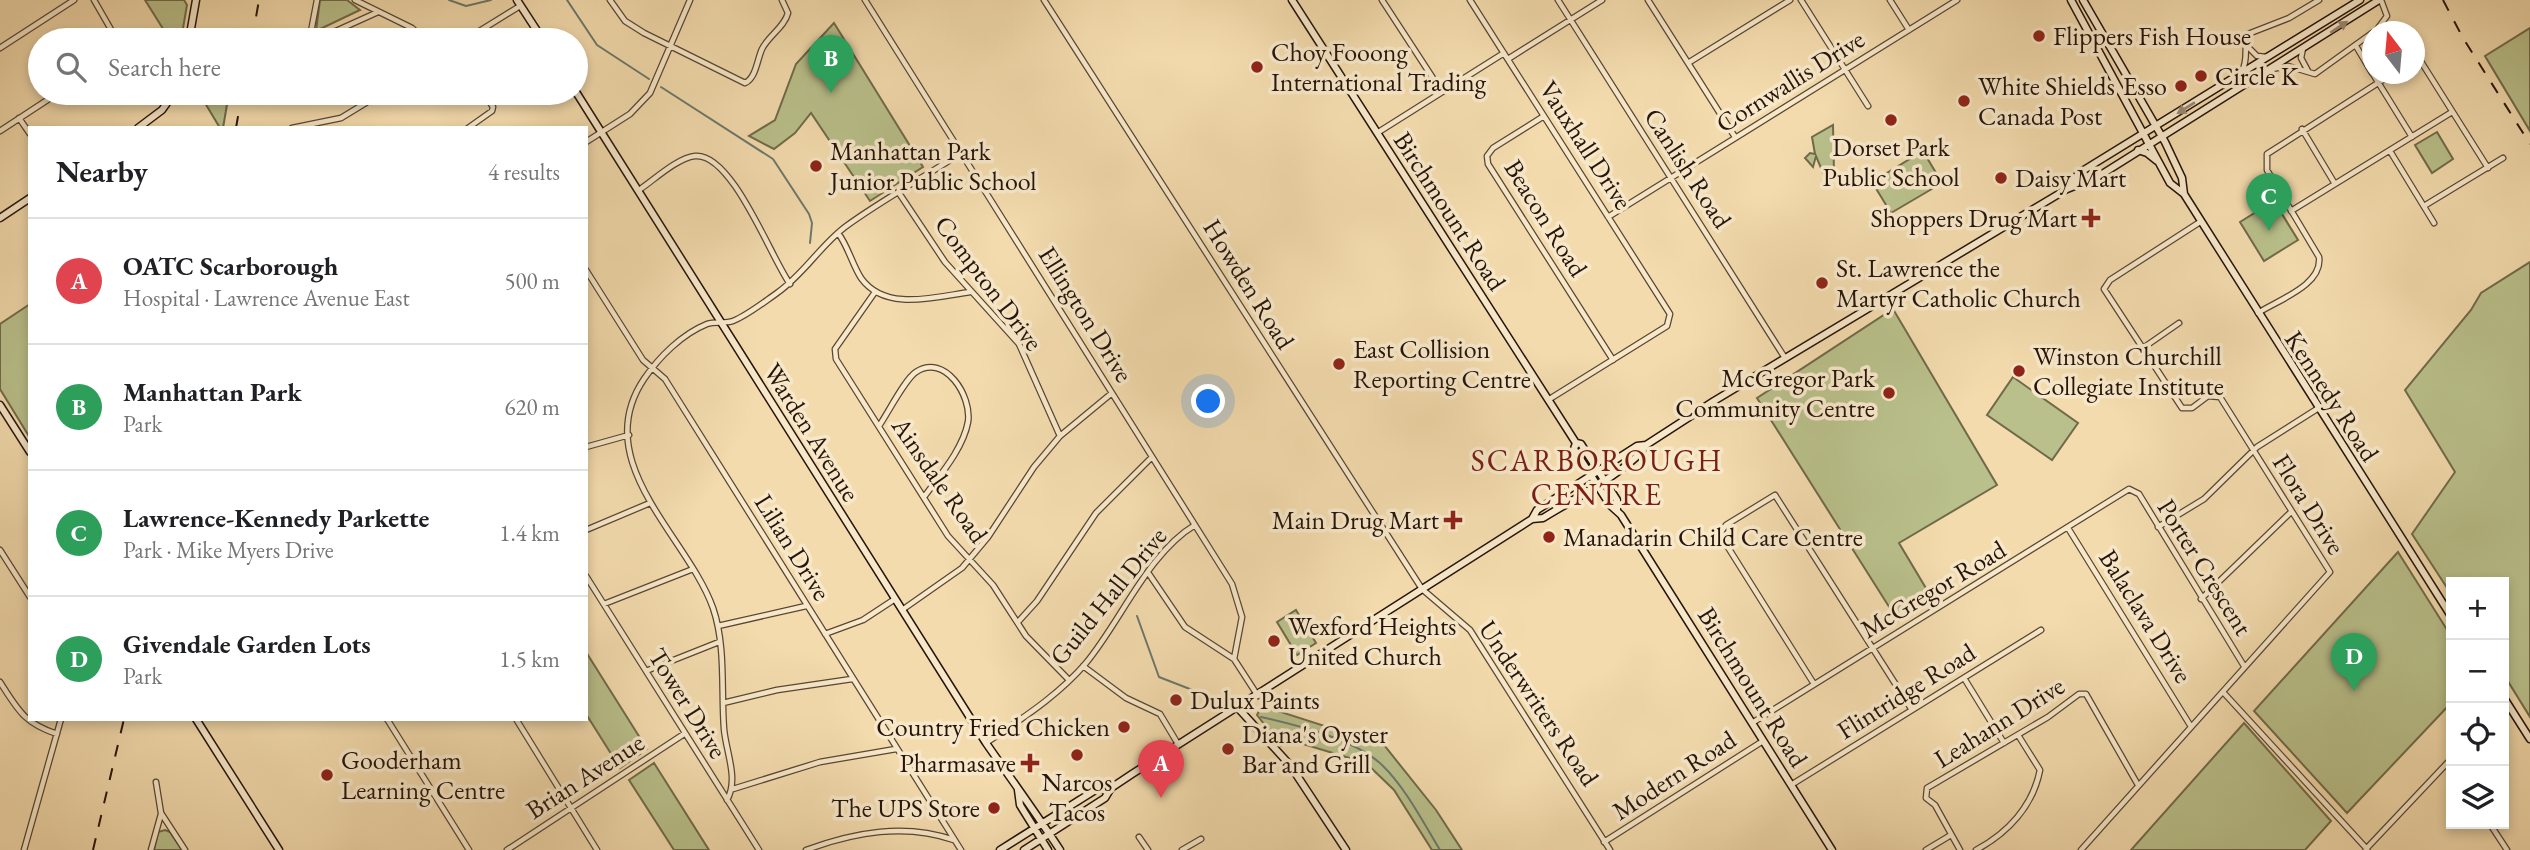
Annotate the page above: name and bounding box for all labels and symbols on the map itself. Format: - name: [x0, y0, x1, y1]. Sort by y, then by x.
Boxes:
- place label: Flippers Fish House: [2053, 19, 2251, 53]
- one-way arrow: [2329, 21, 2348, 34]
- north arrow: [2362, 21, 2425, 84]
- street label: Cornwallis Drive: [1709, 22, 1871, 140]
- marker: Flippers Fish House: [2031, 28, 2047, 44]
- pin: B: [808, 35, 854, 93]
- place label: Choy Fooong International Trading: [1271, 35, 1487, 99]
- marker: Choy Fooong International Trading: [1249, 59, 1265, 75]
- place label: Circle K: [2215, 59, 2299, 93]
- marker: Circle K: [2193, 68, 2209, 84]
- place label: White Shields Canada Post: [1978, 69, 2115, 133]
- place label: Esso: [2123, 69, 2167, 103]
- street label: Vauxhall Drive: [1532, 74, 1640, 216]
- marker: Esso: [2173, 78, 2189, 94]
- marker: White Shields Canada Post: [1956, 93, 1972, 109]
- street label: Canlish Road: [1637, 101, 1740, 235]
- one-way arrow: [2176, 101, 2196, 114]
- marker: Dorset Park Public School: [1883, 112, 1899, 128]
- street label: Birchmount Road: [1386, 125, 1514, 298]
- place label: Dorset Park Public School: [1822, 130, 1960, 194]
- place label: Manhattan Park Junior Public School: [828, 134, 1037, 198]
- street label: Beacon Road: [1497, 153, 1596, 284]
- marker: Manhattan Park Junior Public School: [808, 158, 824, 174]
- place label: Daisy Mart: [2015, 161, 2126, 195]
- marker: Daisy Mart: [1993, 170, 2009, 186]
- pin: C: [2246, 173, 2292, 231]
- place label: Shoppers Drug Mart: [1871, 201, 2077, 235]
- street label: Compton Drive: [927, 209, 1051, 357]
- marker: Shoppers Drug Mart: [2083, 210, 2099, 226]
- street label: Howden Road: [1196, 213, 1303, 356]
- street label: Ellington Drive: [1031, 240, 1141, 388]
- place label: St. Lawrence the Martyr Catholic Church: [1836, 251, 2081, 315]
- marker: St. Lawrence the Martyr Catholic Church: [1814, 275, 1830, 291]
- street label: Kennedy Road: [2277, 324, 2387, 469]
- place label: East Collision Reporting Centre: [1353, 332, 1531, 396]
- place label: Winston Churchill Collegiate Institute: [2033, 339, 2224, 403]
- street label: Warden Avenue: [756, 356, 868, 508]
- marker: East Collision Reporting Centre: [1331, 356, 1347, 372]
- place label: McGregor Park Community Centre: [1675, 361, 1876, 425]
- marker: Winston Churchill Collegiate Institute: [2011, 363, 2027, 379]
- your location: [1191, 384, 1225, 418]
- marker: McGregor Park Community Centre: [1881, 385, 1897, 401]
- street label: Ainsdale Road: [884, 410, 996, 550]
- district label: SCARBOROUGH CENTRE: [1471, 441, 1723, 514]
- street label: Flora Drive: [2265, 447, 2353, 561]
- street label: Lilian Drive: [747, 488, 839, 606]
- street label: Porter Crescent: [2150, 492, 2260, 642]
- place label: Main Drug Mart: [1272, 503, 1439, 537]
- marker: Main Drug Mart: [1445, 512, 1461, 528]
- street label: Guild Hall Drive: [1042, 520, 1174, 672]
- place label: Manadarin Child Care Centre: [1563, 520, 1863, 554]
- marker: Manadarin Child Care Centre: [1541, 529, 1557, 545]
- street label: McGregor Road: [1854, 532, 2013, 646]
- street label: Balaclava Drive: [2092, 543, 2200, 689]
- street label: Birchmount Road: [1690, 601, 1816, 774]
- place label: Wexford Heights United Church: [1288, 609, 1457, 673]
- street label: Underwriters Road: [1471, 614, 1607, 793]
- marker: Wexford Heights United Church: [1266, 633, 1282, 649]
- pin: D: [2331, 633, 2377, 691]
- street label: Flintridge Road: [1830, 635, 1982, 747]
- street label: Tower Drive: [641, 641, 735, 765]
- street label: Leahann Drive: [1927, 668, 2071, 776]
- place label: Dulux Paints: [1190, 683, 1320, 717]
- marker: Dulux Paints: [1168, 692, 1184, 708]
- place label: Country Fried Chicken: [876, 710, 1110, 744]
- place label: Diana's Oyster Bar and Grill: [1242, 717, 1388, 781]
- marker: Country Fried Chicken: [1116, 719, 1132, 735]
- street label: Modern Road: [1606, 722, 1743, 828]
- street label: Brian Avenue: [519, 725, 651, 827]
- pin: A: [1138, 740, 1184, 798]
- marker: Diana's Oyster Bar and Grill: [1220, 741, 1236, 757]
- place label: Gooderham Learning Centre: [341, 743, 505, 807]
- place label: Pharmasave: [899, 746, 1016, 780]
- marker: Narcos Tacos: [1069, 747, 1085, 763]
- marker: Pharmasave: [1022, 755, 1038, 771]
- place label: Narcos Tacos: [1042, 765, 1112, 829]
- marker: Gooderham Learning Centre: [319, 767, 335, 783]
- place label: The UPS Store: [831, 791, 980, 825]
- marker: The UPS Store: [986, 800, 1002, 816]

